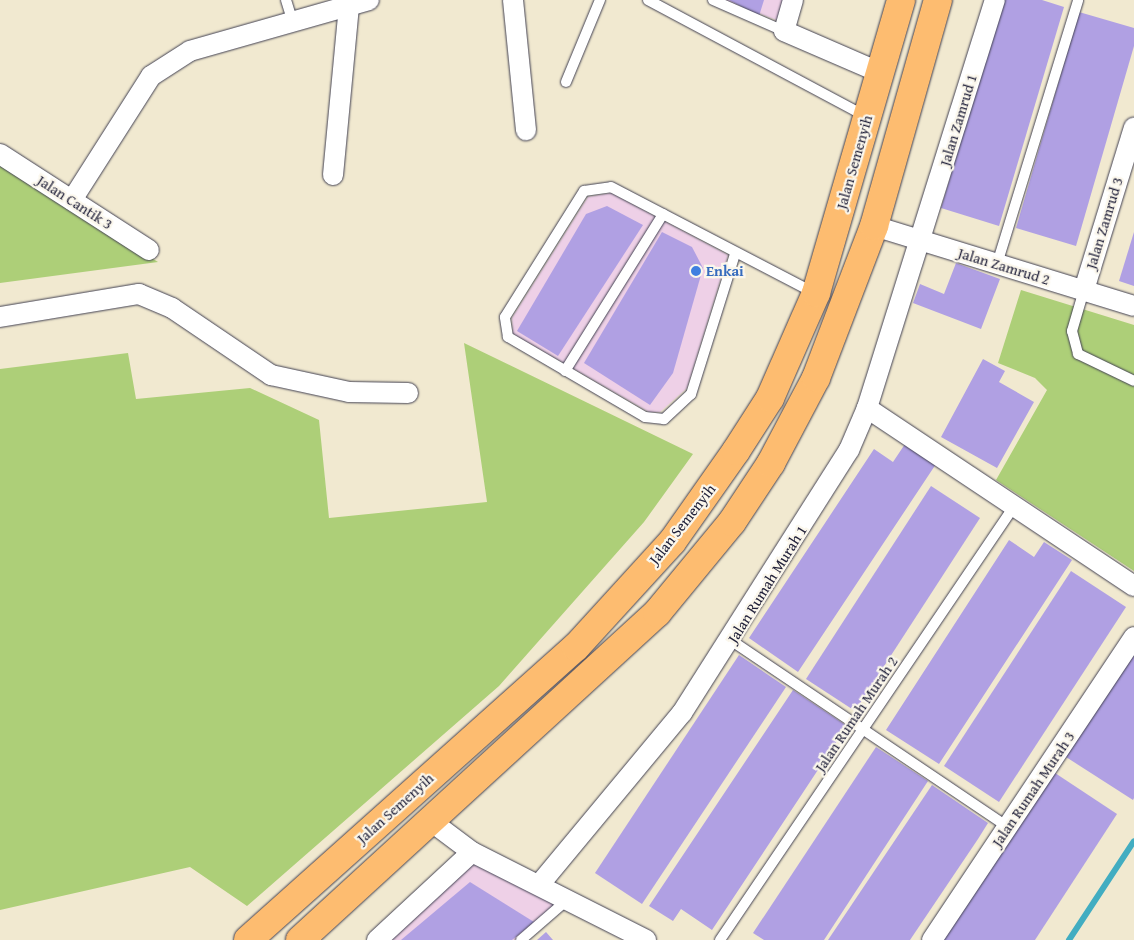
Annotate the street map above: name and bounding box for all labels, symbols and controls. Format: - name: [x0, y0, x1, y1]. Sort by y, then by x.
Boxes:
- street label: Jalan Zamrud 1: [936, 72, 980, 168]
- street label: Jalan Semenyih: [832, 113, 876, 211]
- street label: Jalan Cantik 3: [34, 171, 116, 233]
- street label: Jalan Zamrud 3: [1082, 175, 1126, 271]
- street label: Jalan Zamrud 2: [956, 244, 1052, 288]
- place label: Enkai: [706, 262, 744, 280]
- marker: Enkai: [690, 265, 702, 277]
- street label: Jalan Semenyih: [645, 480, 719, 568]
- street label: Jalan Rumah Murah 1: [724, 522, 810, 646]
- street label: Jalan Rumah Murah 2: [811, 653, 901, 775]
- street label: Jalan Rumah Murah 3: [988, 728, 1078, 850]
- street label: Jalan Semenyih: [353, 769, 437, 847]

